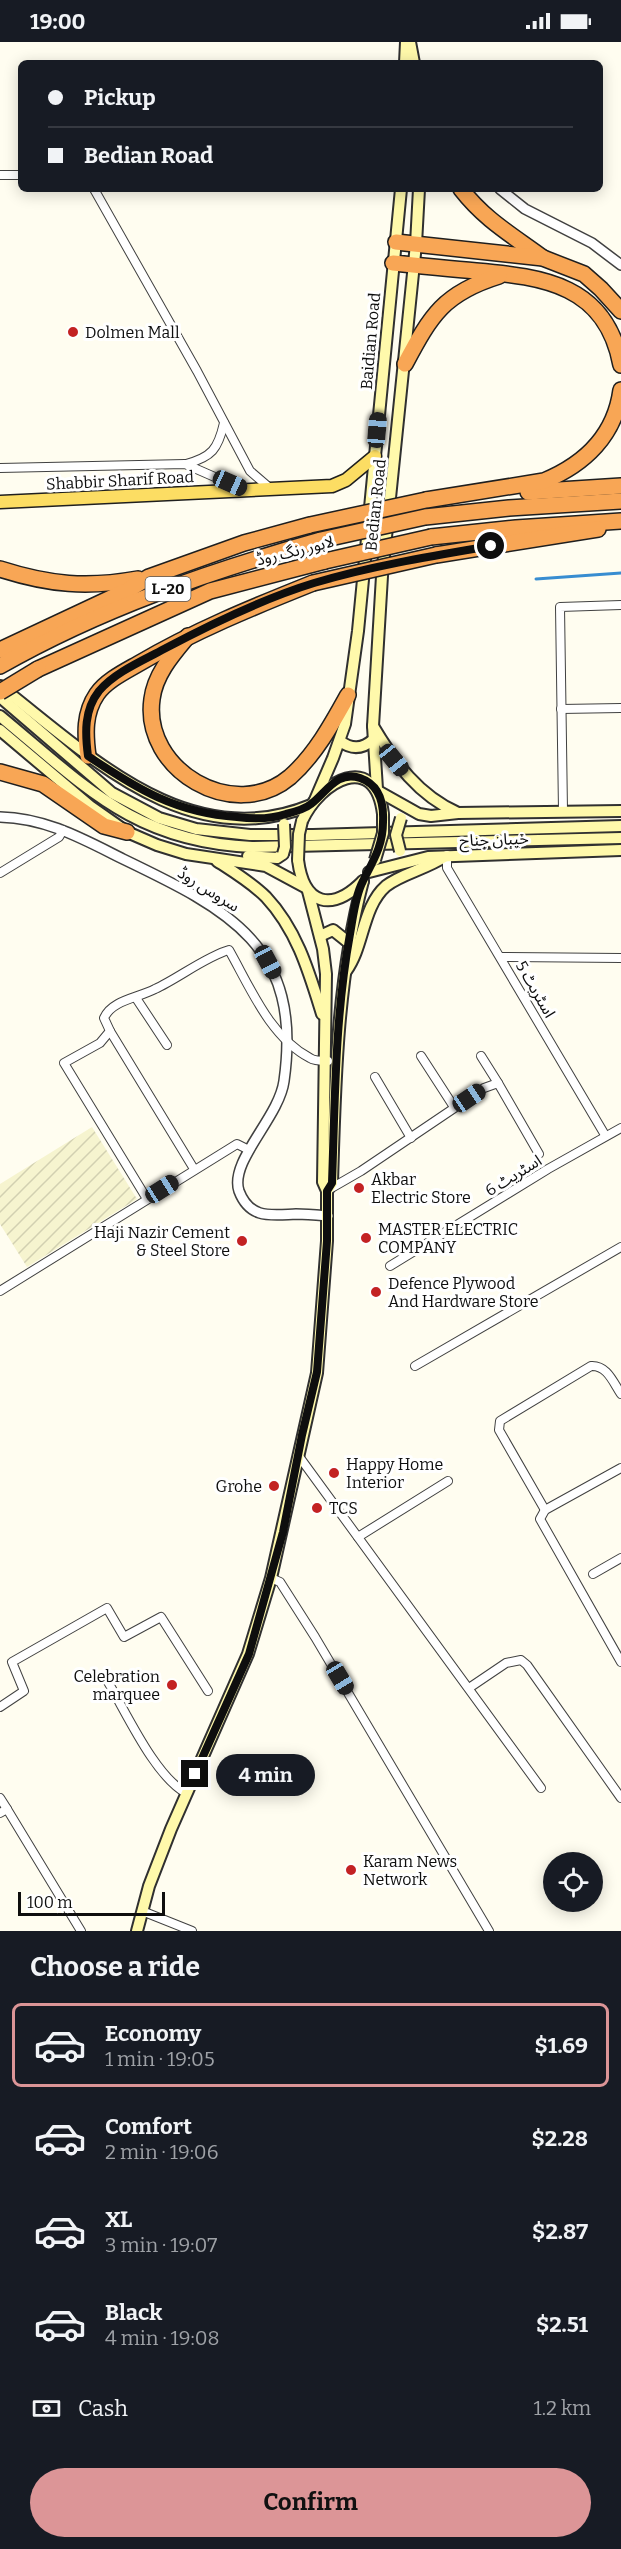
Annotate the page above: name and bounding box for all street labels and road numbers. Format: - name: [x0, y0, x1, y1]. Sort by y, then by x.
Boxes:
- street label: Baidian Road: [357, 291, 384, 390]
- street label: Bedian Road: [361, 457, 390, 552]
- street label: Shabbir Sharif Road: [46, 467, 195, 494]
- street label: لاہور رنگ روڈ: [254, 532, 336, 569]
- road number: L-20: [146, 577, 190, 601]
- street label: خیبان جناح: [459, 829, 529, 853]
- street label: سروس روڈ: [174, 863, 243, 916]
- street label: اسٹریٹ 5: [512, 958, 559, 1021]
- street label: اسٹریٹ 6: [481, 1151, 545, 1200]

